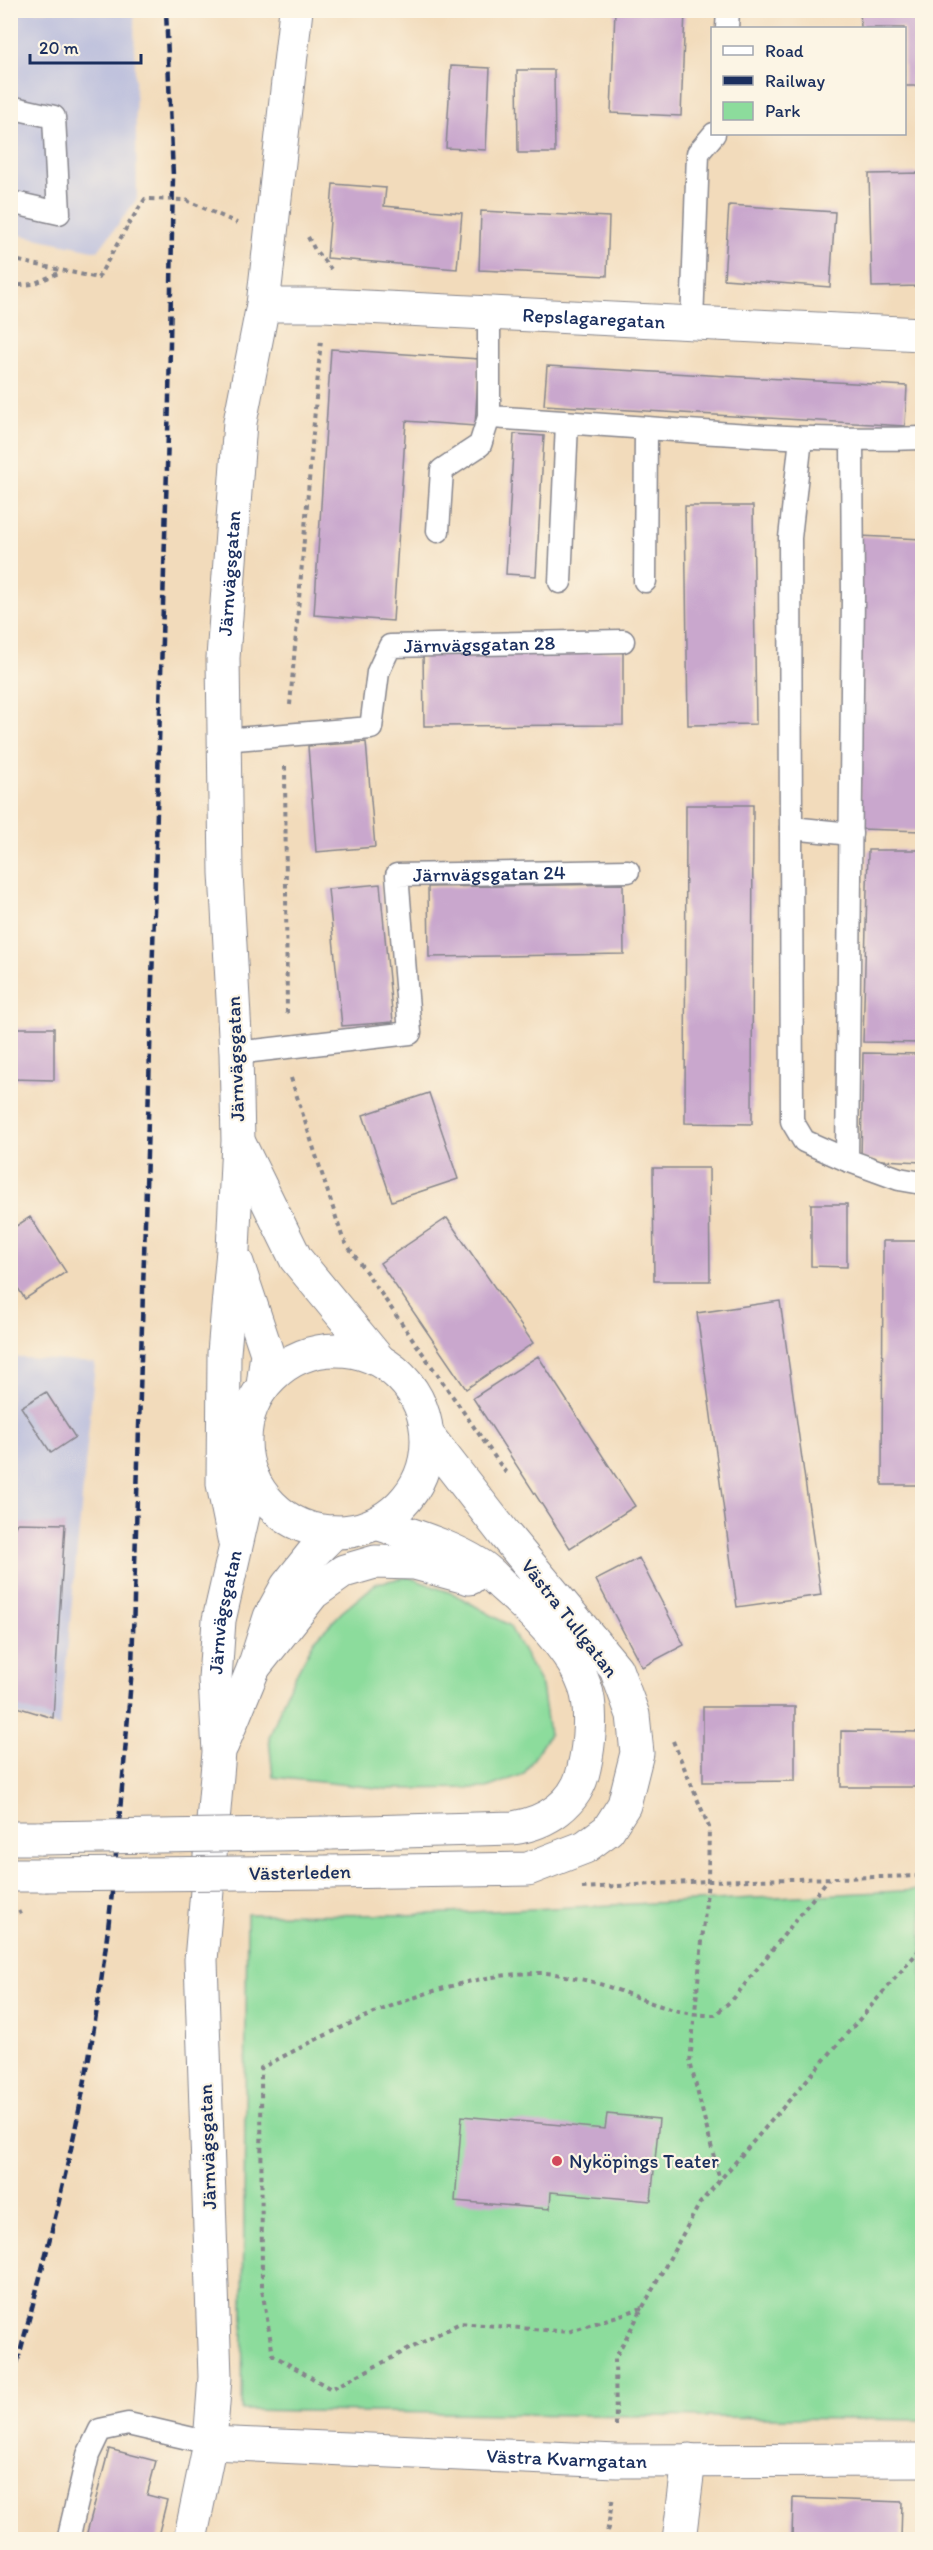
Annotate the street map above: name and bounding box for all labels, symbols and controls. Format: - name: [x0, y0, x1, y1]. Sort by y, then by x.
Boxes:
- scale bar: [30, 27, 141, 65]
- legend: [711, 27, 906, 135]
- text: 20 m: [39, 37, 79, 59]
- text: Road: [765, 40, 804, 62]
- text: Railway: [765, 70, 826, 92]
- text: Park: [765, 100, 800, 122]
- street label: Repslagaregatan: [522, 303, 666, 334]
- street label: Järnvägsgatan: [213, 509, 246, 637]
- street label: Järnvägsgatan 28: [403, 630, 556, 658]
- street label: Järnvägsgatan 24: [413, 860, 566, 887]
- street label: Järnvägsgatan: [221, 995, 249, 1122]
- street label: Järnvägsgatan: [203, 1547, 247, 1675]
- street label: Västra Tullgatan: [516, 1554, 624, 1682]
- street label: Västerleden: [249, 1859, 351, 1885]
- street label: Järnvägsgatan: [193, 2083, 221, 2210]
- place label: Nyköpings Teater: [569, 2149, 719, 2173]
- marker: Nyköpings Teater: [550, 2154, 564, 2168]
- street label: Västra Kvarngatan: [486, 2443, 647, 2473]

